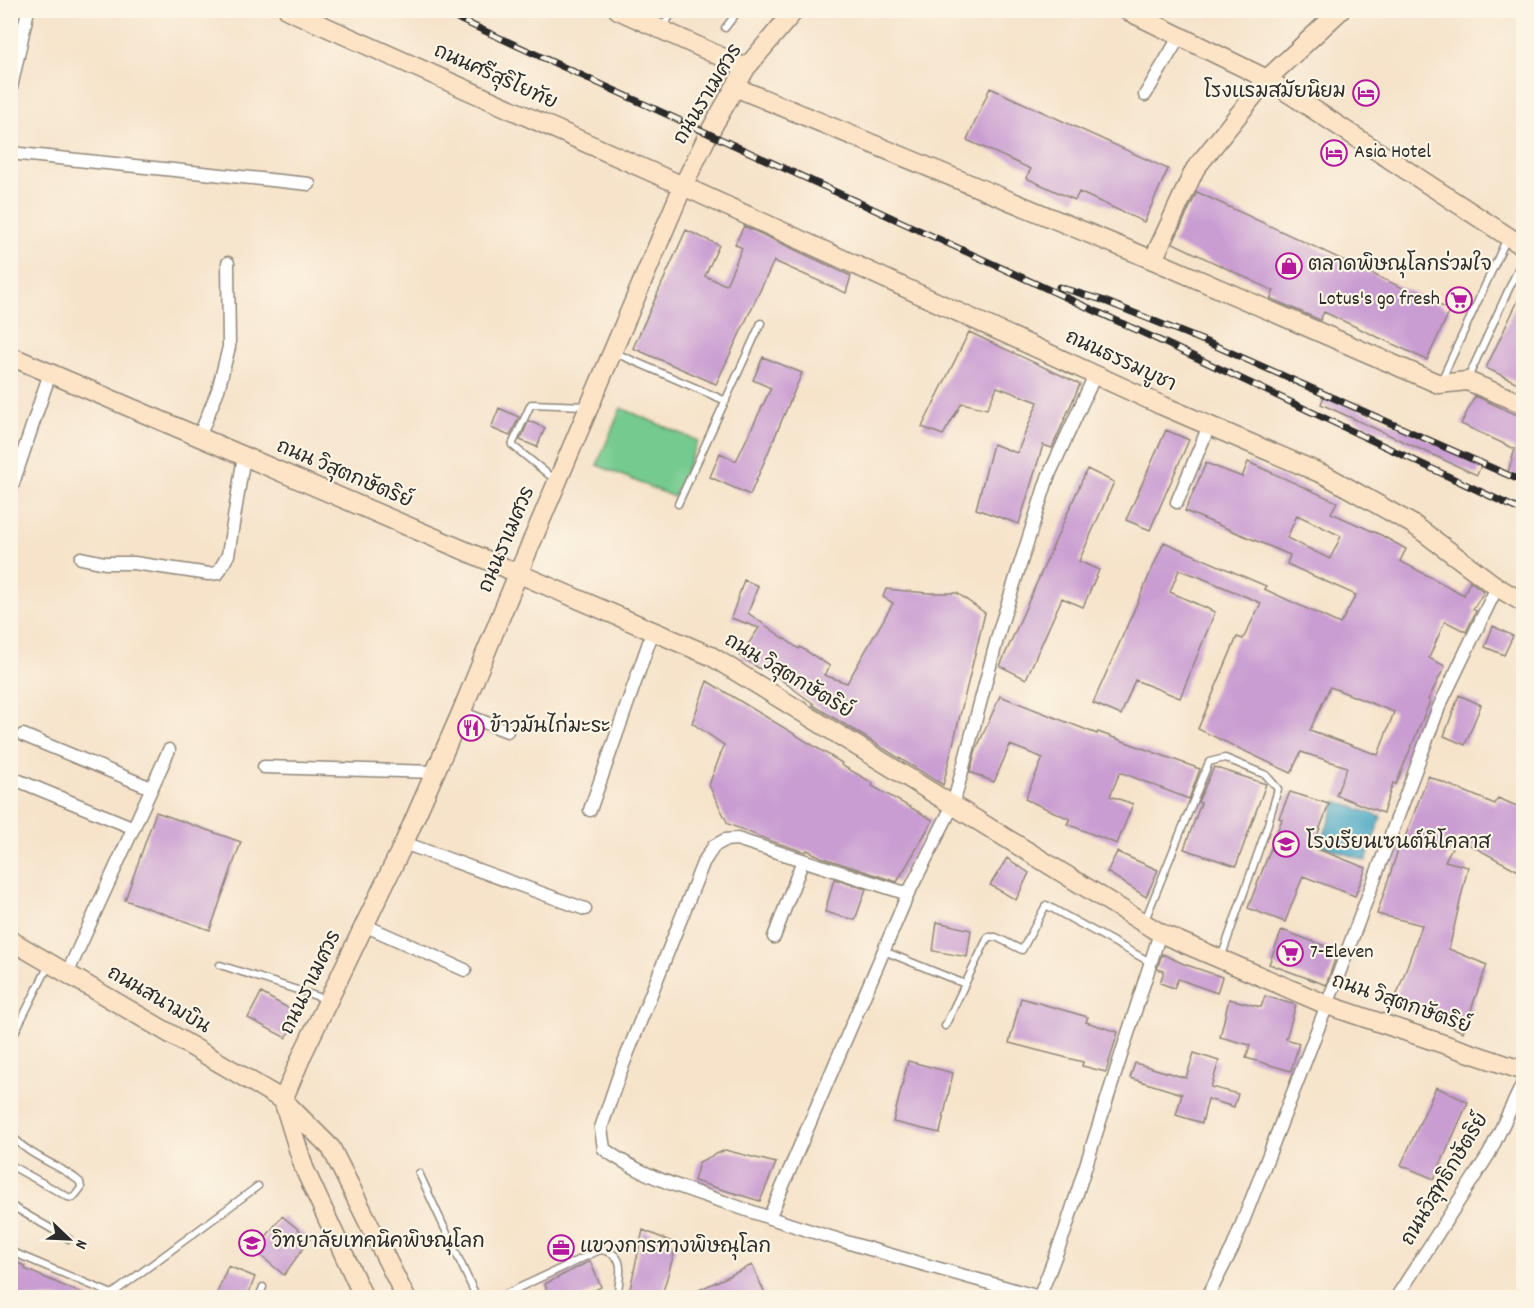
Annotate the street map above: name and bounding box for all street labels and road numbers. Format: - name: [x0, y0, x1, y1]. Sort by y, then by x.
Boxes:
- street label: ถนนศรีสุริโยทัย: [429, 36, 562, 118]
- street label: ถนนราเมศวร: [668, 39, 750, 151]
- street label: ถนนธรรมบูชา: [1060, 324, 1180, 400]
- street label: ถนน วิสุตกษัตริย์: [272, 432, 417, 516]
- street label: ถนนราเมศวร: [473, 482, 543, 598]
- street label: ถนน วิสุตกษัตริย์: [718, 626, 859, 727]
- street label: ถนนราเมศวร: [275, 926, 349, 1040]
- street label: ถนนสนามบิน: [101, 959, 215, 1042]
- street label: ถนน วิสุตกษัตริย์: [1328, 966, 1475, 1042]
- street label: ถนนวิสุทธิกษัตริย์: [1394, 1107, 1497, 1252]

